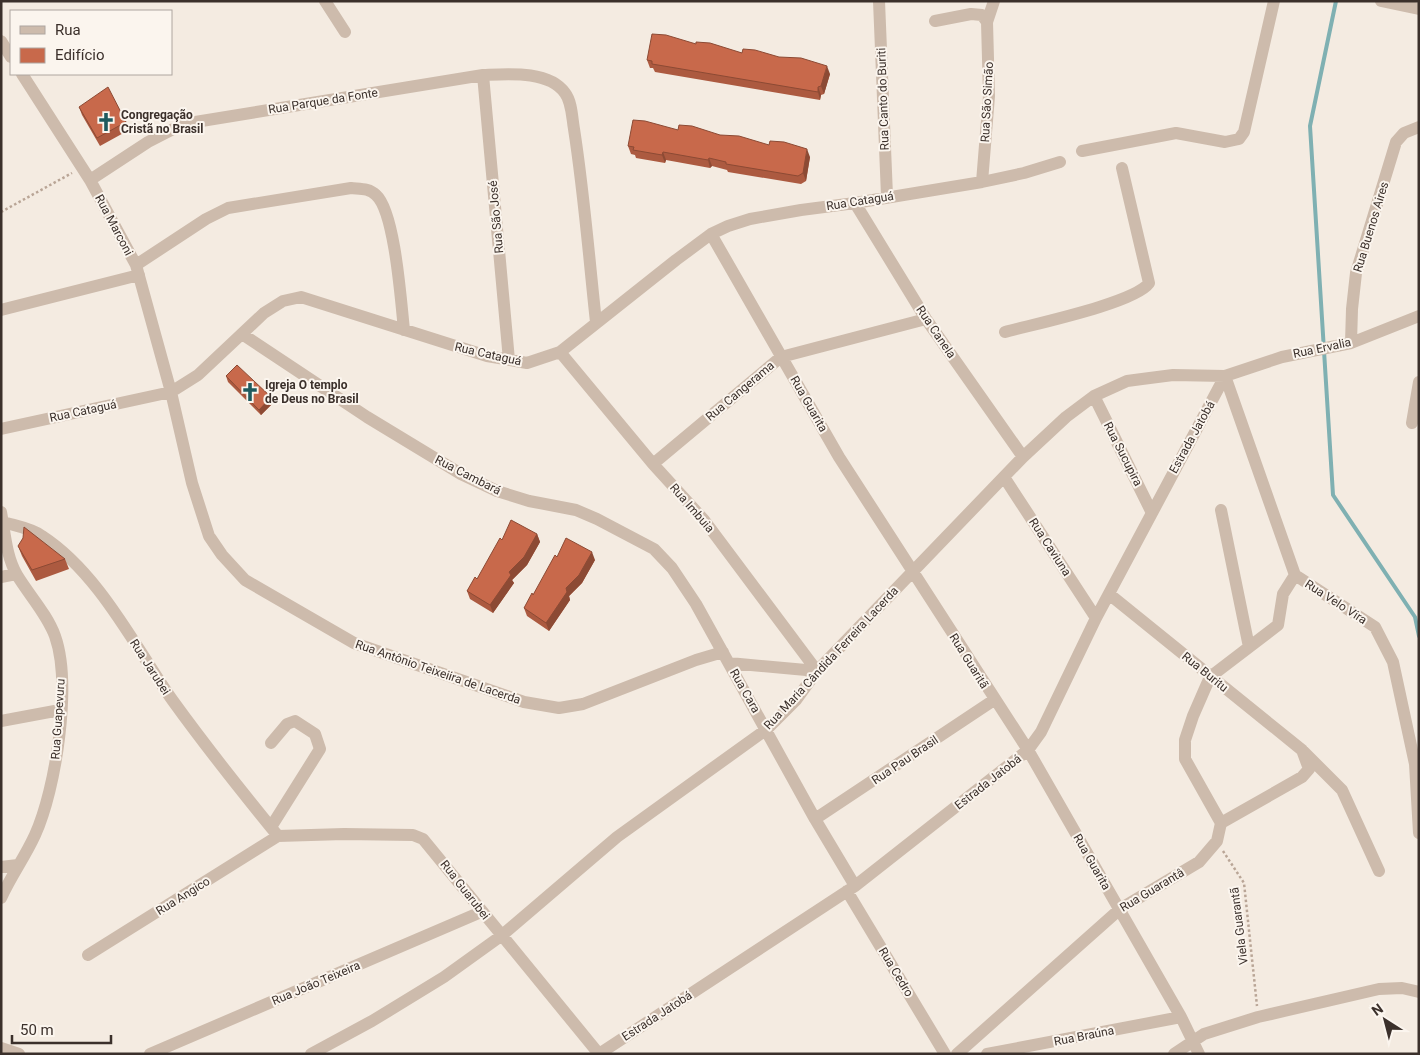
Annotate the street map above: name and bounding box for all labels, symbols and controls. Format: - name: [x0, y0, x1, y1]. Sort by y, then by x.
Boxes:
- legend: [10, 10, 172, 75]
- text: Rua: [55, 21, 81, 39]
- text: Edifício: [55, 46, 104, 64]
- street label: Rua Canto do Buriti: [874, 47, 892, 151]
- street label: Rua São Simão: [978, 61, 996, 143]
- street label: Rua Parque da Fonte: [267, 85, 379, 117]
- place label: Congregação Cristã no Brasil: [121, 108, 203, 136]
- church icon: Congregação Cristã no Brasil: [95, 111, 117, 133]
- street label: Rua São José: [486, 180, 506, 254]
- street label: Rua Buenos Aires: [1351, 180, 1391, 274]
- street label: Rua Cataguá: [825, 189, 895, 213]
- street label: Rua Marconi: [92, 192, 136, 258]
- street label: Rua Canela: [913, 303, 959, 361]
- street label: Rua Ervalia: [1292, 335, 1352, 361]
- street label: Rua Cataguá: [453, 340, 523, 368]
- street label: Rua Cangerama: [703, 358, 777, 424]
- street label: Rua Guarita: [787, 374, 831, 434]
- place label: Igreja O templo de Deus no Brasil: [265, 378, 359, 406]
- church icon: Igreja O templo de Deus no Brasil: [239, 381, 261, 403]
- street label: Rua Cataguá: [48, 397, 118, 425]
- street label: Estrada Jatobá: [1166, 398, 1218, 476]
- street label: Rua Sucupira: [1101, 420, 1145, 488]
- street label: Rua Cambará: [433, 452, 503, 498]
- street label: Rua Imbuia: [667, 481, 717, 535]
- street label: Rua Caviuna: [1026, 515, 1074, 579]
- street label: Rua Velo Vira: [1302, 577, 1370, 627]
- street label: Rua Maria Cândida Ferreira Lacerda: [761, 584, 901, 732]
- street label: Rua Guaritã: [947, 631, 991, 691]
- street label: Rua Jarubei: [127, 637, 173, 697]
- street label: Rua Antônio Teixeiira de Lacerda: [353, 637, 523, 707]
- street label: Rua Buritu: [1179, 649, 1231, 695]
- street label: Rua Cara: [727, 667, 763, 715]
- street label: Rua Guapevuru: [48, 678, 68, 760]
- street label: Rua Pau Brasil: [869, 733, 941, 787]
- street label: Estrada Jatobá: [952, 752, 1024, 812]
- street label: Rua Guarita: [1070, 832, 1114, 892]
- street label: Rua Guarubei: [437, 858, 493, 923]
- street label: Rua Guarantâ: [1117, 865, 1187, 915]
- street label: Rua Angico: [154, 874, 213, 918]
- street label: Viela Guarantã: [1227, 886, 1251, 966]
- street label: Rua Cedro: [876, 945, 916, 999]
- street label: Rua João Teixeira: [270, 958, 362, 1008]
- street label: Estrada Jatobá: [619, 988, 695, 1044]
- north arrow: [1360, 995, 1410, 1045]
- text: N: [1369, 1000, 1386, 1019]
- scale bar: [12, 1012, 111, 1044]
- text: 50 m: [20, 1021, 54, 1039]
- street label: Rua Braúna: [1053, 1023, 1115, 1049]

